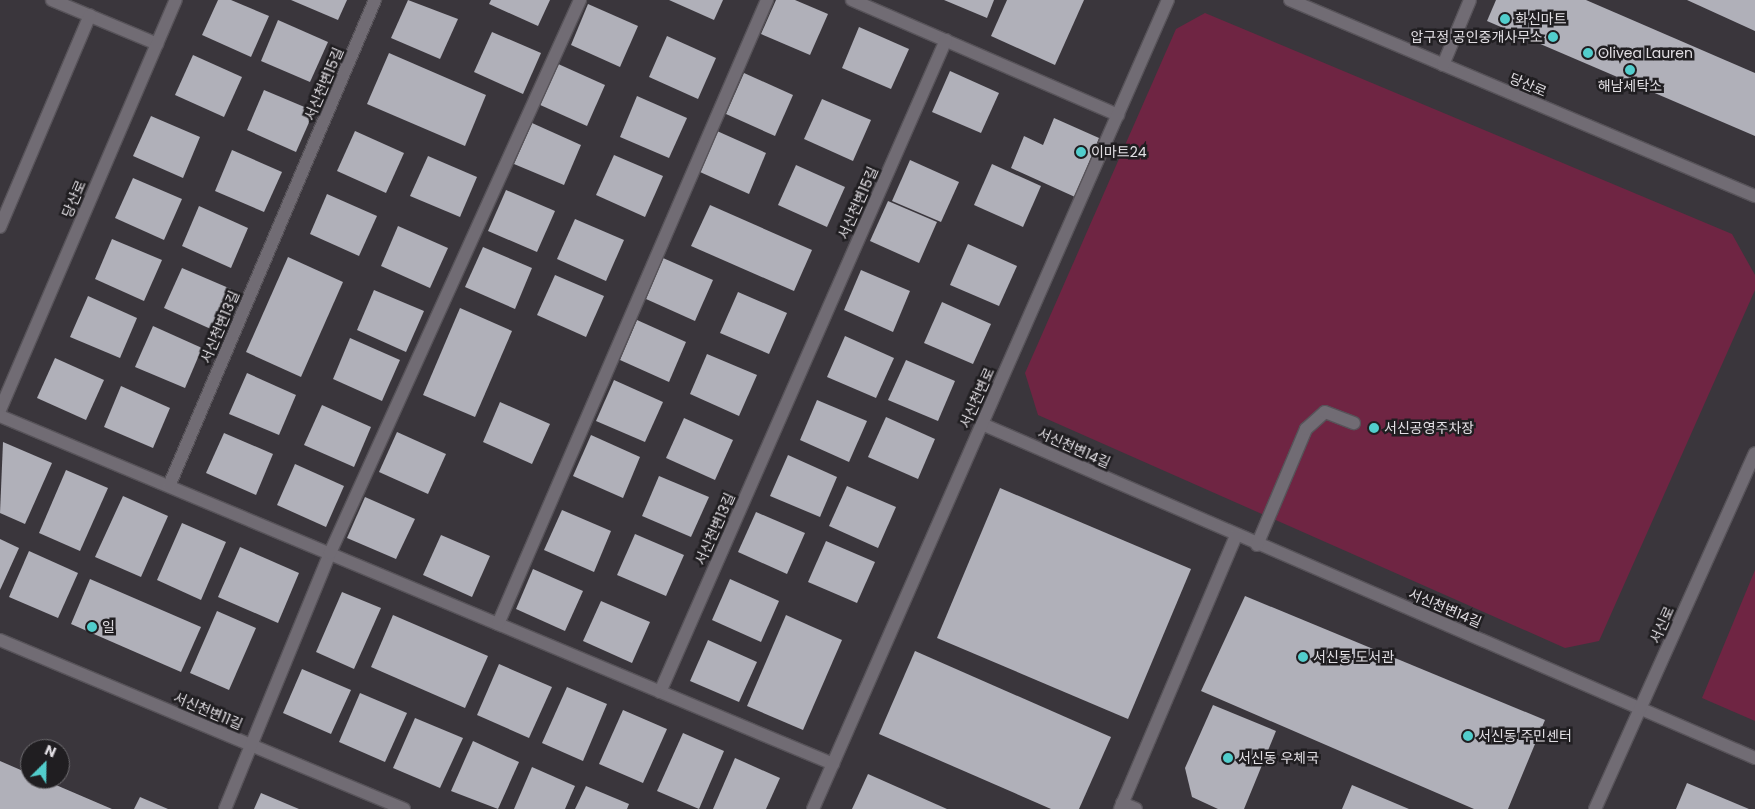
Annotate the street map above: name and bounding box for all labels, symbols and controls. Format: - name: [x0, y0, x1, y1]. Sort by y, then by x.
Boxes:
- place label: 화신마트: [1515, 11, 1567, 27]
- marker: 화신마트: [1499, 13, 1511, 25]
- place label: 압구정 공인중개사무소: [1410, 29, 1543, 45]
- marker: 압구정 공인중개사무소: [1547, 31, 1559, 43]
- street label: 서신천변15길: [301, 45, 347, 123]
- place label: Olivea Lauren: [1598, 45, 1693, 61]
- marker: Olivea Lauren: [1582, 47, 1594, 59]
- marker: 해남세탁소: [1624, 64, 1636, 76]
- street label: 당산로: [1507, 70, 1549, 100]
- place label: 해남세탁소: [1598, 78, 1662, 94]
- place label: 이마트24: [1091, 144, 1146, 160]
- marker: 이마트24: [1075, 146, 1087, 158]
- street label: 서신천변15길: [835, 164, 881, 242]
- street label: 당산로: [59, 178, 89, 220]
- street label: 서신천변13길: [197, 288, 243, 366]
- street label: 서신천변로: [956, 365, 998, 431]
- place label: 서신공영주차장: [1384, 420, 1474, 436]
- marker: 서신공영주차장: [1368, 422, 1380, 434]
- street label: 서신천변14길: [1035, 425, 1113, 471]
- street label: 서신천변13길: [692, 490, 738, 568]
- street label: 서신천변14길: [1406, 585, 1484, 631]
- street label: 서신로: [1646, 604, 1678, 646]
- place label: 일: [102, 619, 115, 635]
- marker: 일: [86, 621, 98, 633]
- place label: 서신동 도서관: [1313, 649, 1394, 665]
- marker: 서신동 도서관: [1297, 651, 1309, 663]
- street label: 서신천변11길: [171, 689, 245, 733]
- place label: 서신동 주민센터: [1478, 728, 1572, 744]
- marker: 서신동 주민센터: [1462, 730, 1474, 742]
- north arrow: [20, 739, 70, 789]
- text: N: [42, 740, 59, 762]
- place label: 서신동 우체국: [1238, 750, 1319, 766]
- marker: 서신동 우체국: [1222, 752, 1234, 764]

